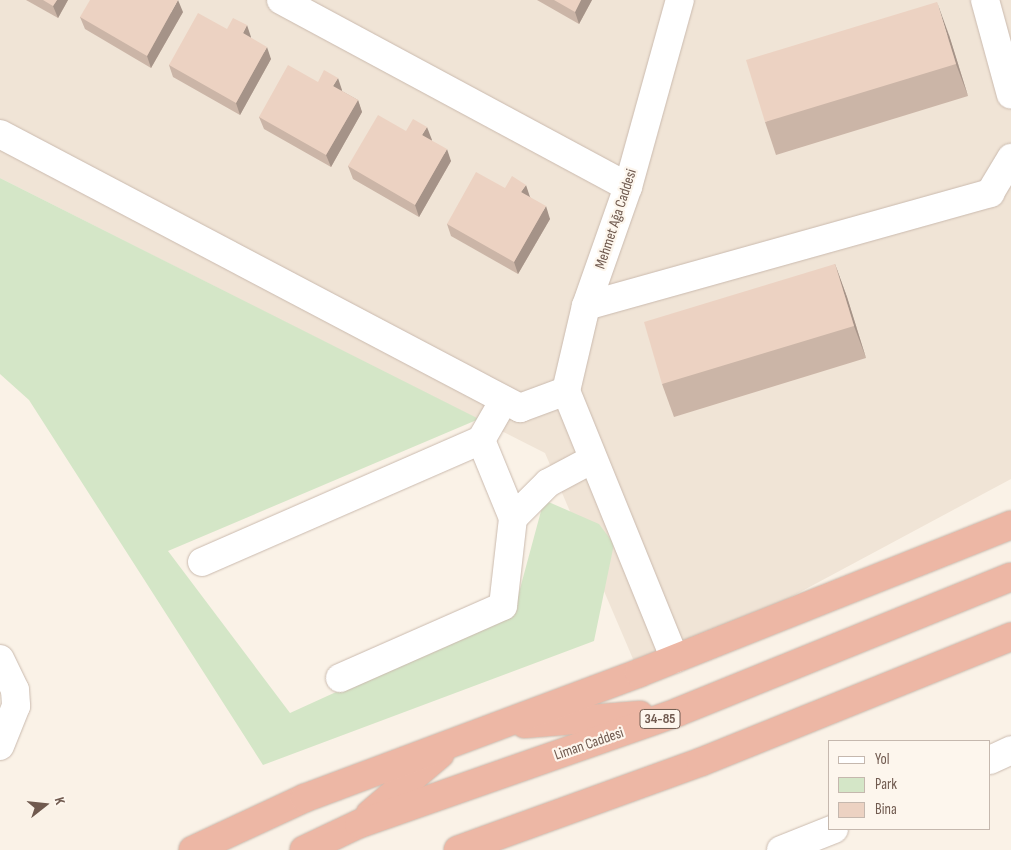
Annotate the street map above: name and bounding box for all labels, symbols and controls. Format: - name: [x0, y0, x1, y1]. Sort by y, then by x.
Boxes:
- street label: Mehmet Ağa Caddesi: [591, 167, 641, 271]
- road number: 34-85: [639, 708, 681, 731]
- street label: Liman Caddesi: [552, 724, 626, 764]
- legend: [828, 740, 991, 830]
- text: Yol: [875, 750, 890, 769]
- text: Park: [875, 775, 897, 794]
- north arrow: [20, 780, 70, 830]
- text: K: [51, 795, 69, 806]
- text: Bina: [875, 800, 897, 819]

